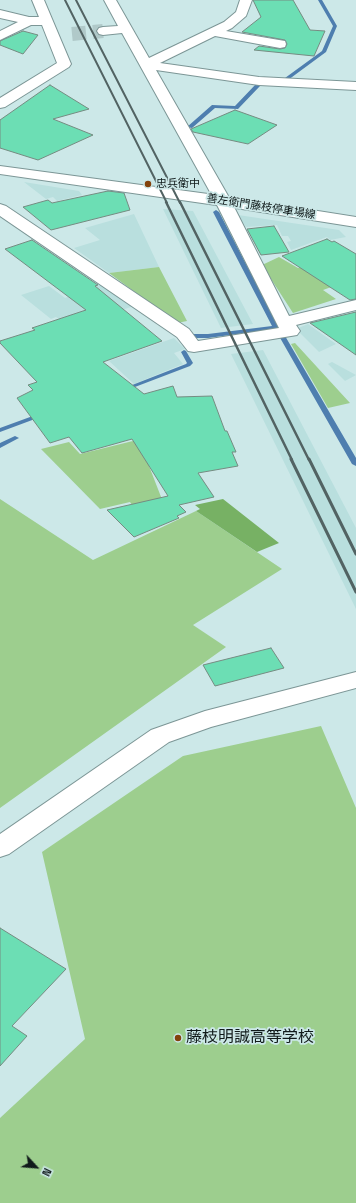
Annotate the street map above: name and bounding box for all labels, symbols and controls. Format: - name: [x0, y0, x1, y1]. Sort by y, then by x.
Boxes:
- place label: 忠兵衛中: [156, 177, 200, 191]
- marker: 忠兵衛中: [143, 179, 153, 189]
- street label: 善左衛門藤枝停車場線: [206, 192, 316, 222]
- place label: 藤枝明誠高等学校: [186, 1028, 314, 1048]
- marker: 藤枝明誠高等学校: [173, 1033, 183, 1043]
- north arrow: [16, 1147, 56, 1187]
- text: N: [39, 1166, 55, 1179]

